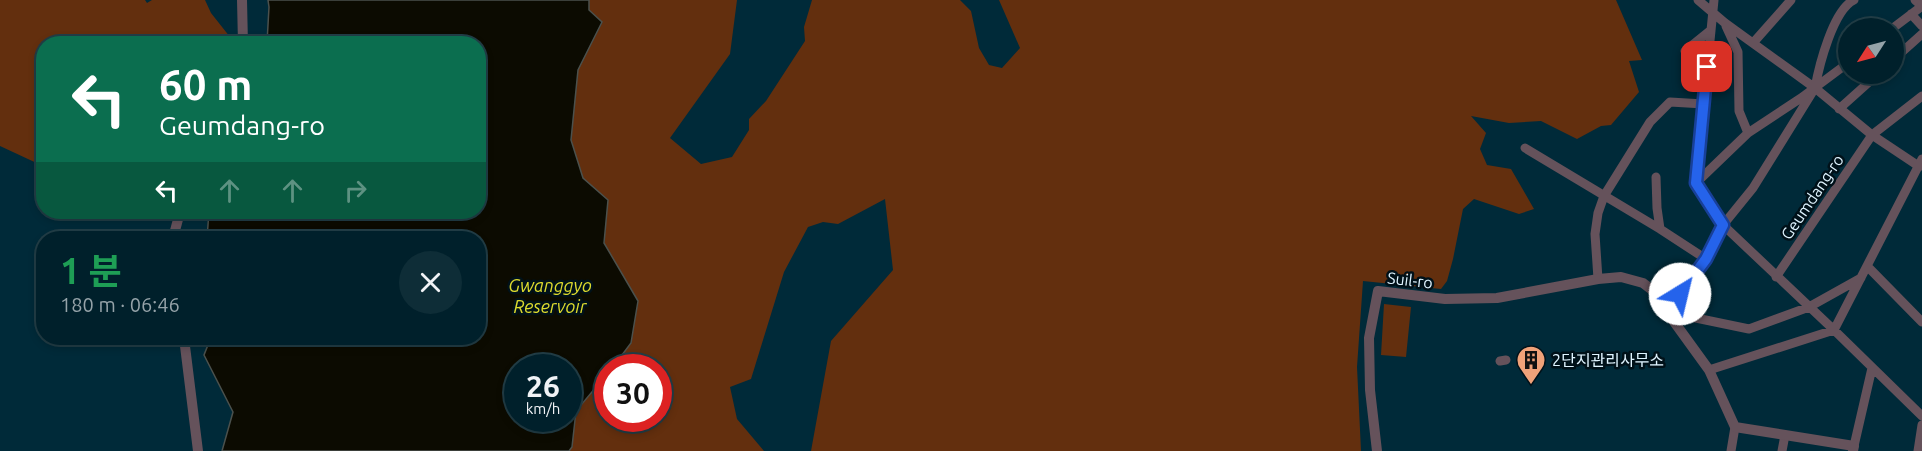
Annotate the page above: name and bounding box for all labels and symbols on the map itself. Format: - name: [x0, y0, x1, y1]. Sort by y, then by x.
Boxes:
- north arrow: [1838, 18, 1904, 84]
- pin: [1681, 41, 1732, 92]
- street label: Geumdang-ro: [1777, 151, 1847, 243]
- position arrow: [1648, 262, 1712, 326]
- street label: Suil-ro: [1386, 268, 1434, 292]
- water label: Gwanggyo Reservoir: [508, 275, 592, 316]
- building icon: 2단지관리사무소: [1515, 344, 1547, 386]
- place label: 2단지관리사무소: [1552, 351, 1664, 369]
- speed limit sign: 30: [594, 354, 672, 432]

